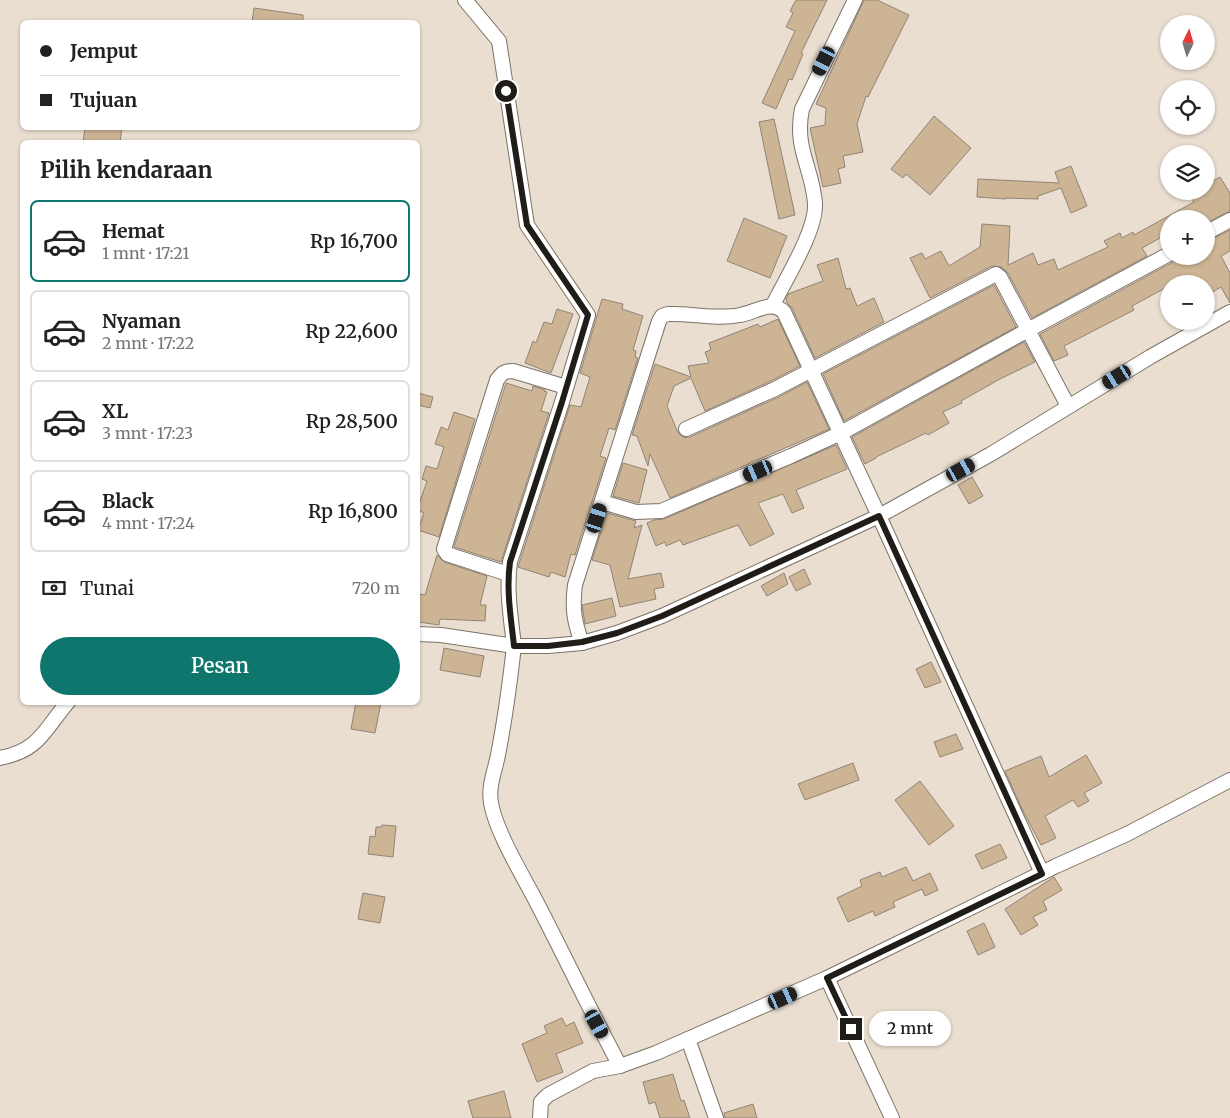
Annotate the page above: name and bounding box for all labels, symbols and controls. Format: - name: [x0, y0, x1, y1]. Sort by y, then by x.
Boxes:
- north arrow: [1160, 15, 1215, 70]
- map controls: [1160, 15, 1215, 330]
- text: Jemput: [70, 39, 138, 63]
- car: [810, 44, 837, 78]
- route start: [495, 80, 517, 102]
- button: locate: [1160, 80, 1215, 135]
- text: Tujuan: [70, 88, 137, 112]
- button: layers: [1160, 145, 1215, 200]
- text: Pilih kendaraan: [40, 156, 212, 184]
- button: +: [1160, 210, 1215, 265]
- icon: car: [42, 219, 87, 264]
- text: Hemat: [102, 219, 165, 243]
- text: Rp 16,700: [310, 229, 398, 253]
- text: 1 mnt · 17:21: [102, 243, 189, 263]
- button: −: [1160, 275, 1215, 330]
- icon: car: [42, 309, 87, 354]
- text: Nyaman: [102, 309, 181, 333]
- text: Rp 22,600: [305, 319, 398, 343]
- text: 2 mnt · 17:22: [102, 333, 194, 353]
- car: [1100, 363, 1133, 391]
- icon: car: [42, 399, 87, 444]
- text: XL: [102, 399, 128, 423]
- text: Rp 28,500: [306, 409, 398, 433]
- text: 3 mnt · 17:23: [102, 423, 193, 443]
- car: [944, 456, 977, 484]
- car: [741, 458, 774, 484]
- icon: car: [42, 489, 87, 534]
- text: Black: [102, 489, 154, 513]
- text: Rp 16,800: [308, 499, 398, 523]
- car: [585, 501, 608, 535]
- text: 4 mnt · 17:24: [102, 513, 195, 533]
- icon: cash: [40, 574, 68, 602]
- text: Tunai: [80, 576, 134, 600]
- text: 720 m: [352, 578, 400, 598]
- button: Pesan: [40, 637, 400, 695]
- car: [766, 985, 799, 1011]
- car: [583, 1007, 610, 1041]
- callout: 2 mnt: [868, 1012, 951, 1046]
- route end: [840, 1018, 862, 1040]
- text: 2 mnt: [887, 1018, 933, 1038]

